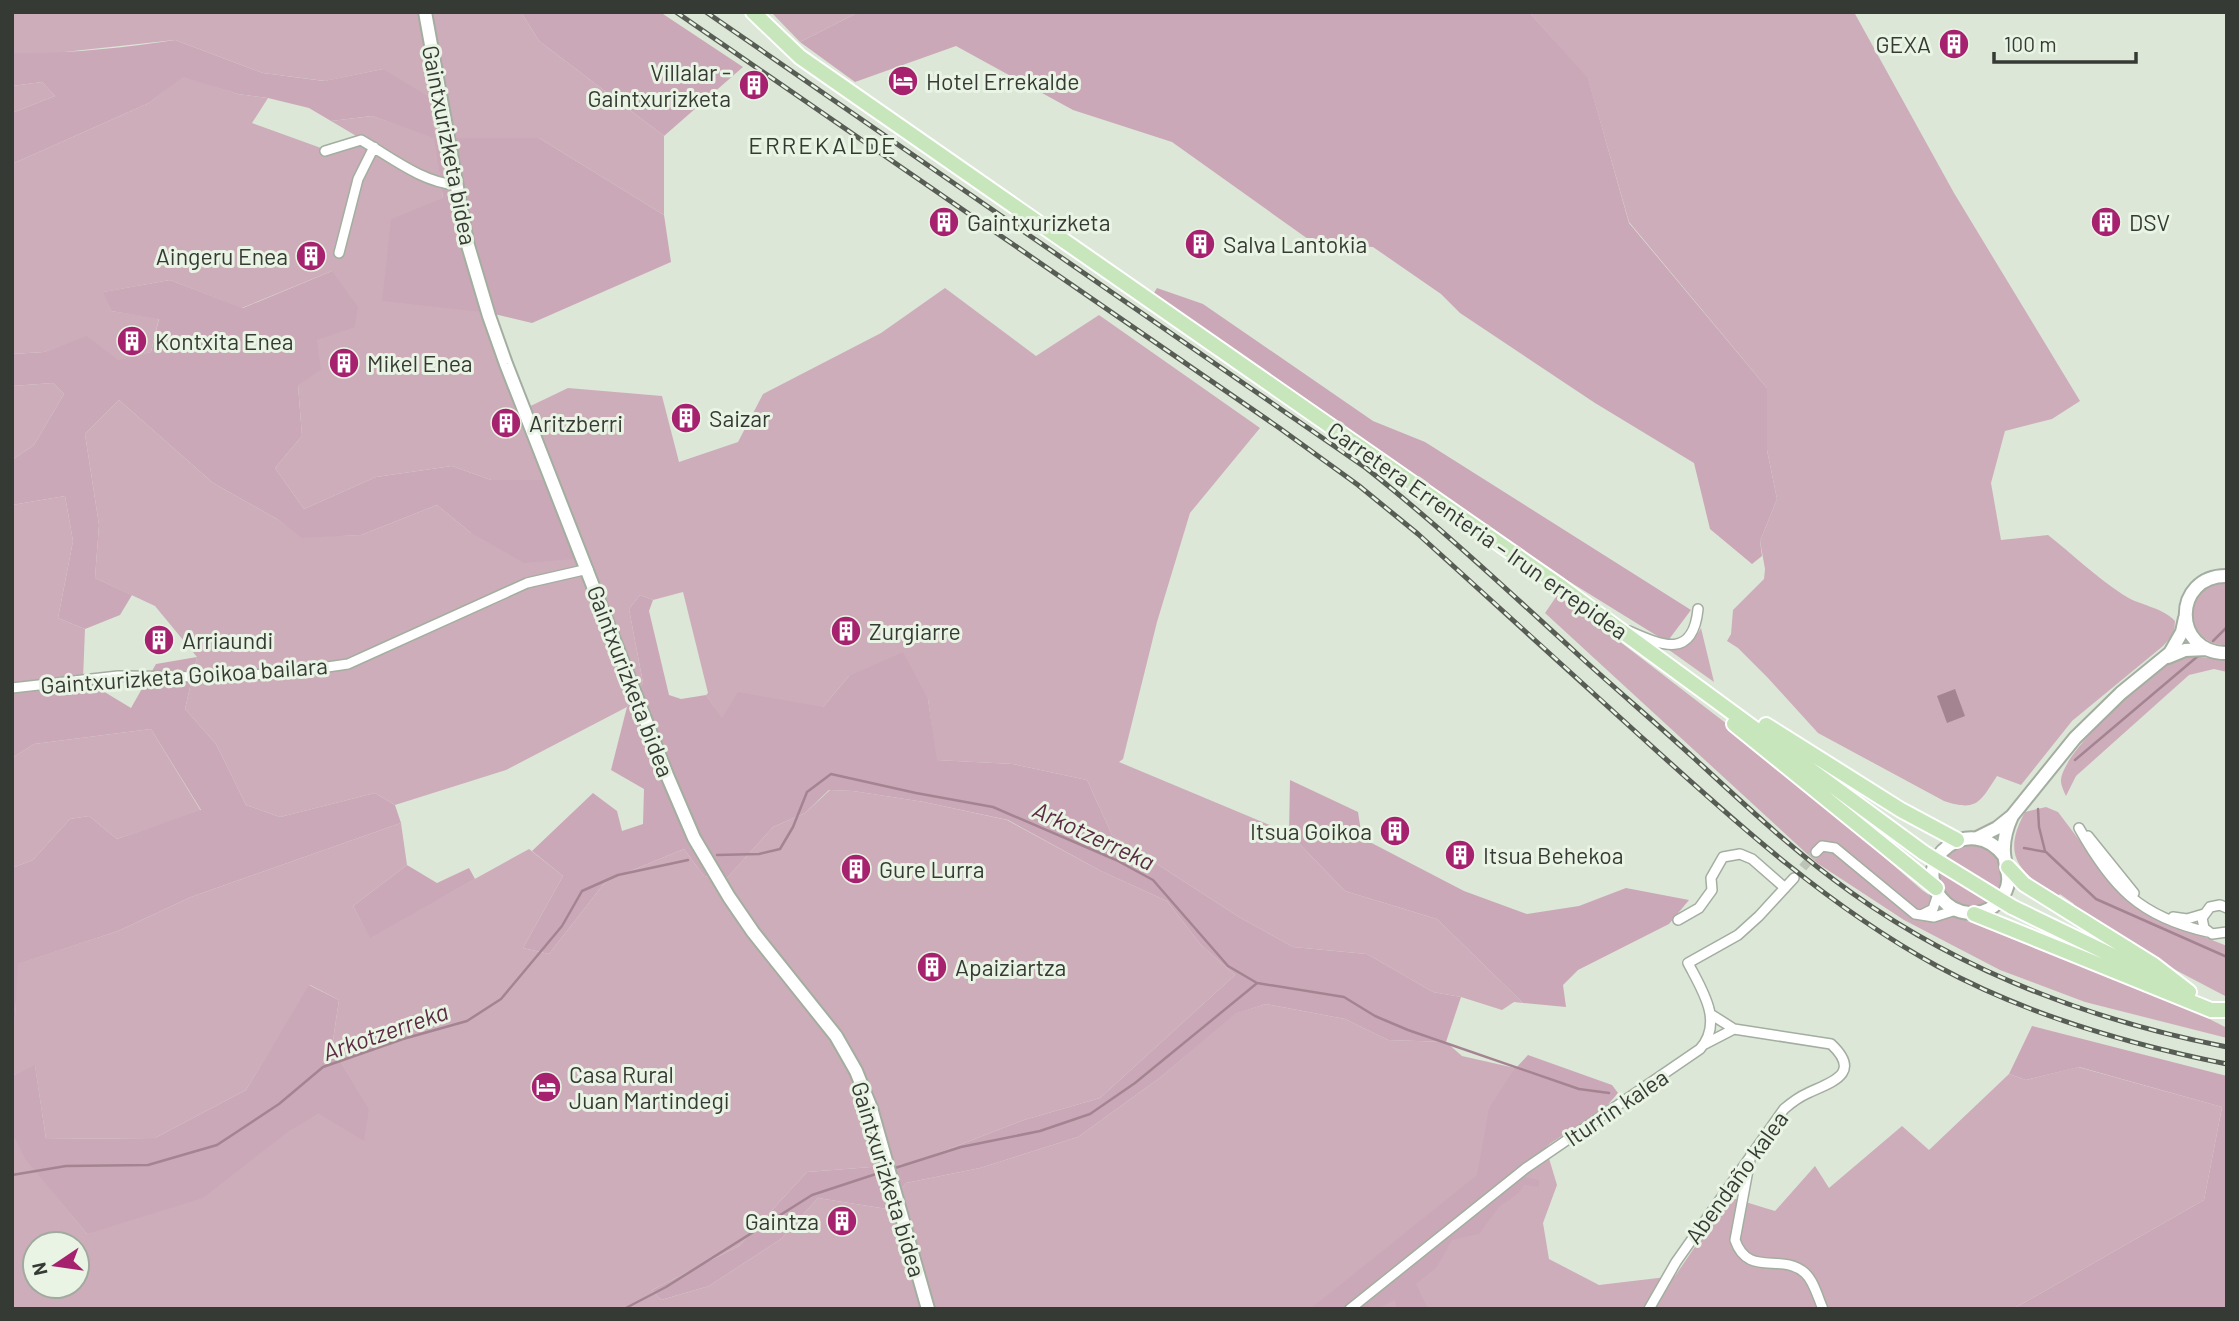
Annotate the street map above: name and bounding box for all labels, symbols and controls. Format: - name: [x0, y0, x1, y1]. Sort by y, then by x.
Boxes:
- scale bar: [1994, 21, 2136, 65]
- building icon: GEXA: [1937, 27, 1971, 61]
- place label: GEXA: [1875, 30, 1931, 58]
- text: 100 m: [2004, 31, 2057, 56]
- street label: Gaintxurizketa bidea: [417, 43, 483, 247]
- place label: Villalar - Gaintxurizketa: [588, 58, 731, 112]
- hotel icon: Hotel Errekalde: [886, 64, 920, 98]
- place label: Hotel Errekalde: [926, 67, 1080, 95]
- building icon: Villalar - Gaintxurizketa: [737, 68, 771, 102]
- district label: ERREKALDE: [748, 130, 898, 159]
- building icon: Gaintxurizketa: [927, 205, 961, 239]
- building icon: DSV: [2089, 205, 2123, 239]
- place label: Gaintxurizketa: [967, 208, 1110, 236]
- place label: DSV: [2129, 208, 2170, 236]
- building icon: Salva Lantokia: [1183, 227, 1217, 261]
- place label: Salva Lantokia: [1223, 230, 1367, 258]
- building icon: Aingeru Enea: [294, 239, 328, 273]
- place label: Aingeru Enea: [156, 242, 288, 270]
- building icon: Kontxita Enea: [115, 324, 149, 358]
- place label: Kontxita Enea: [155, 327, 294, 355]
- building icon: Mikel Enea: [327, 346, 361, 380]
- place label: Mikel Enea: [367, 349, 473, 377]
- building icon: Saizar: [669, 401, 703, 435]
- place label: Saizar: [709, 404, 771, 432]
- building icon: Aritzberri: [489, 406, 523, 440]
- place label: Aritzberri: [529, 409, 623, 437]
- street label: Carretera Errenteria – Irun errepidea: [1322, 415, 1634, 645]
- street label: Gaintxurizketa bidea: [582, 581, 680, 781]
- building icon: Zurgiarre: [829, 614, 863, 648]
- place label: Zurgiarre: [869, 617, 961, 645]
- building icon: Arriaundi: [142, 623, 176, 657]
- place label: Arriaundi: [182, 626, 273, 654]
- street label: Gaintxurizketa Goikoa bailara: [39, 651, 329, 699]
- water label: Arkotzerreka: [1029, 794, 1159, 876]
- building icon: Itsua Goikoa: [1378, 814, 1412, 848]
- place label: Itsua Goikoa: [1250, 817, 1372, 845]
- building icon: Itsua Behekoa: [1443, 838, 1477, 872]
- place label: Itsua Behekoa: [1483, 841, 1624, 869]
- building icon: Gure Lurra: [839, 852, 873, 886]
- place label: Gure Lurra: [879, 855, 984, 883]
- building icon: Apaiziartza: [915, 950, 949, 984]
- place label: Apaiziartza: [955, 953, 1066, 981]
- water label: Arkotzerreka: [318, 996, 452, 1066]
- place label: Casa Rural Juan Martindegi: [569, 1060, 730, 1114]
- street label: Iturrin kalea: [1559, 1062, 1673, 1152]
- hotel icon: Casa Rural Juan Martindegi: [529, 1070, 563, 1104]
- street label: Gaintxurizketa bidea: [846, 1078, 932, 1280]
- street label: Abendaño kalea: [1679, 1105, 1793, 1249]
- building icon: Gaintza: [825, 1204, 859, 1238]
- place label: Gaintza: [745, 1207, 819, 1235]
- north arrow: [21, 1230, 91, 1300]
- text: N: [26, 1260, 52, 1278]

